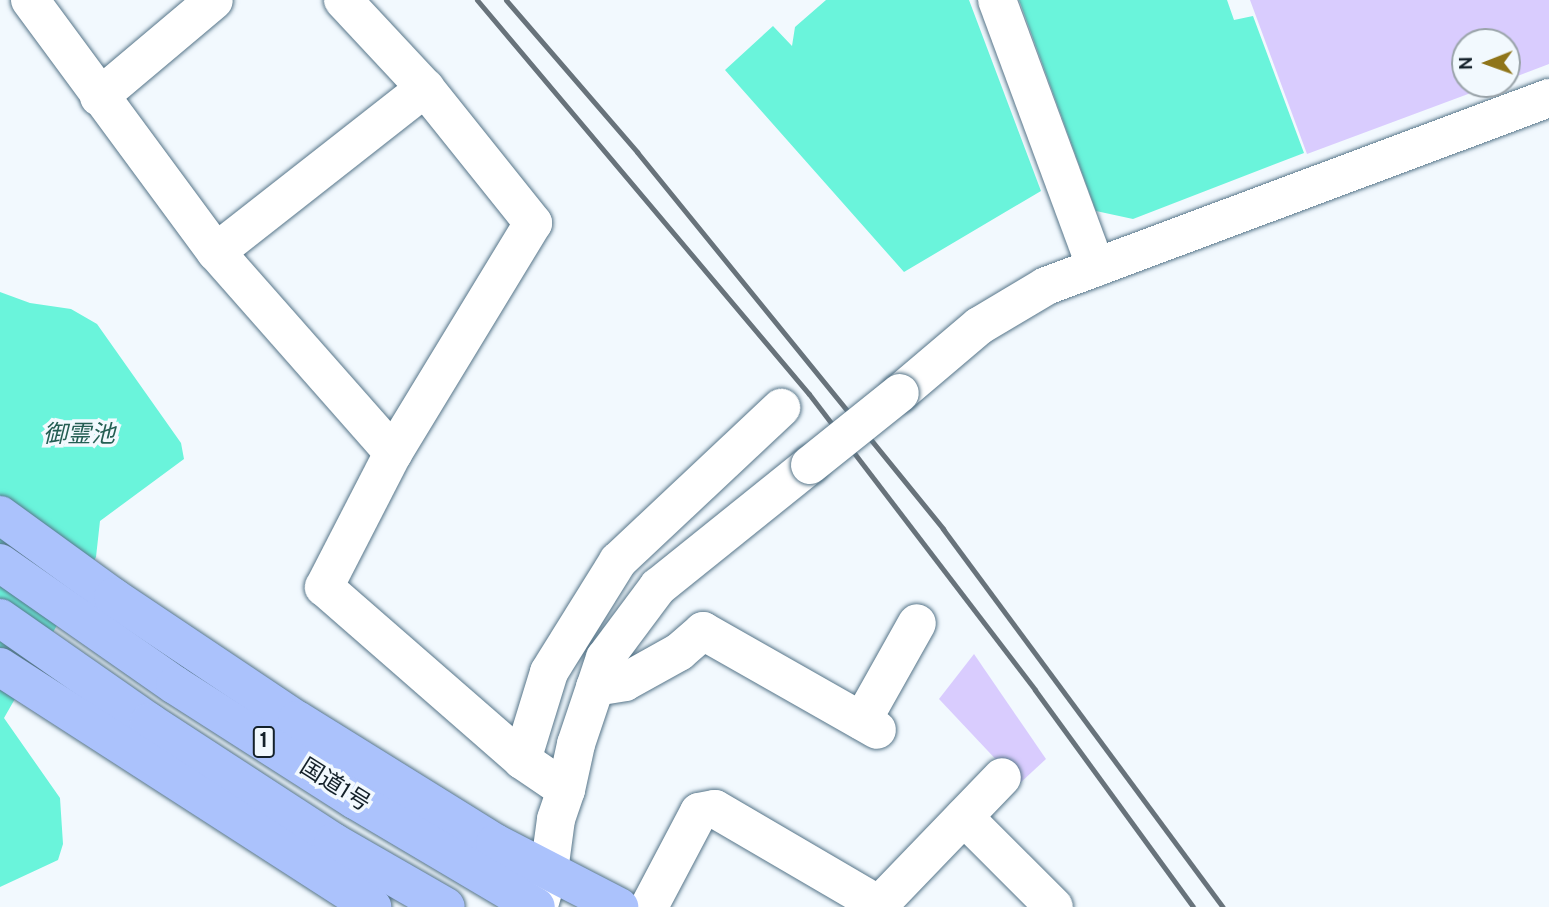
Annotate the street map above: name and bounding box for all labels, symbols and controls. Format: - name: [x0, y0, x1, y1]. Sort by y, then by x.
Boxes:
- north arrow: [1451, 28, 1521, 98]
- text: N: [1455, 56, 1479, 70]
- water label: 御霊池: [43, 423, 115, 451]
- road number: 1: [252, 724, 276, 760]
- street label: 国道1号: [294, 755, 374, 819]

